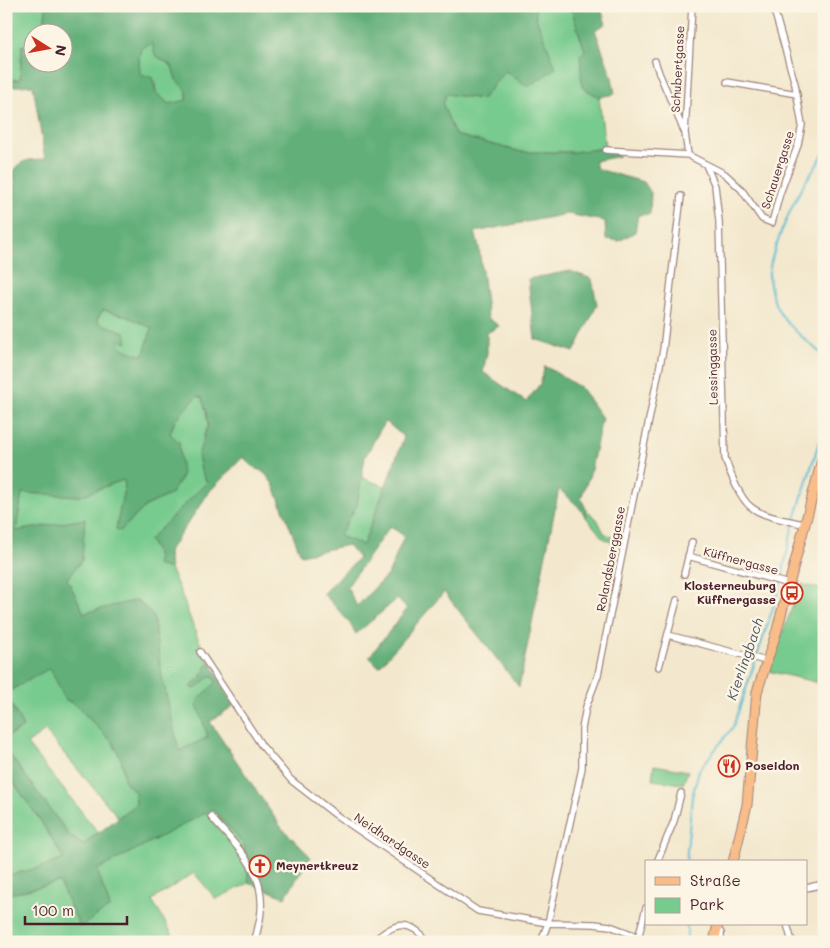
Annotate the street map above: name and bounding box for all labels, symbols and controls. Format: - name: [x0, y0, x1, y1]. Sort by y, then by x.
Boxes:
- north arrow: [22, 22, 72, 72]
- street label: Schubertgasse: [667, 25, 687, 113]
- text: N: [51, 44, 72, 58]
- street label: Schauergasse: [757, 128, 797, 211]
- street label: Lessinggasse: [703, 329, 721, 405]
- street label: Rolandsberggasse: [592, 505, 628, 613]
- street label: Küffnergasse: [702, 542, 780, 578]
- place label: Klosterneuburg Küffnergasse: [684, 577, 776, 607]
- bus stop icon: Klosterneuburg Küffnergasse: [780, 581, 804, 605]
- water label: Kierlingbach: [722, 615, 768, 703]
- restaurant icon: Poseidon: [717, 754, 741, 778]
- place label: Poseidon: [745, 757, 800, 773]
- street label: Neidhardgasse: [351, 809, 434, 872]
- church icon: Meynertkreuz: [248, 854, 272, 878]
- place label: Meynertkreuz: [276, 857, 359, 873]
- legend: [645, 860, 808, 926]
- text: Straße: [690, 870, 741, 890]
- scale bar: [25, 893, 128, 925]
- text: Park: [690, 894, 724, 914]
- text: 100 m: [32, 900, 74, 920]

